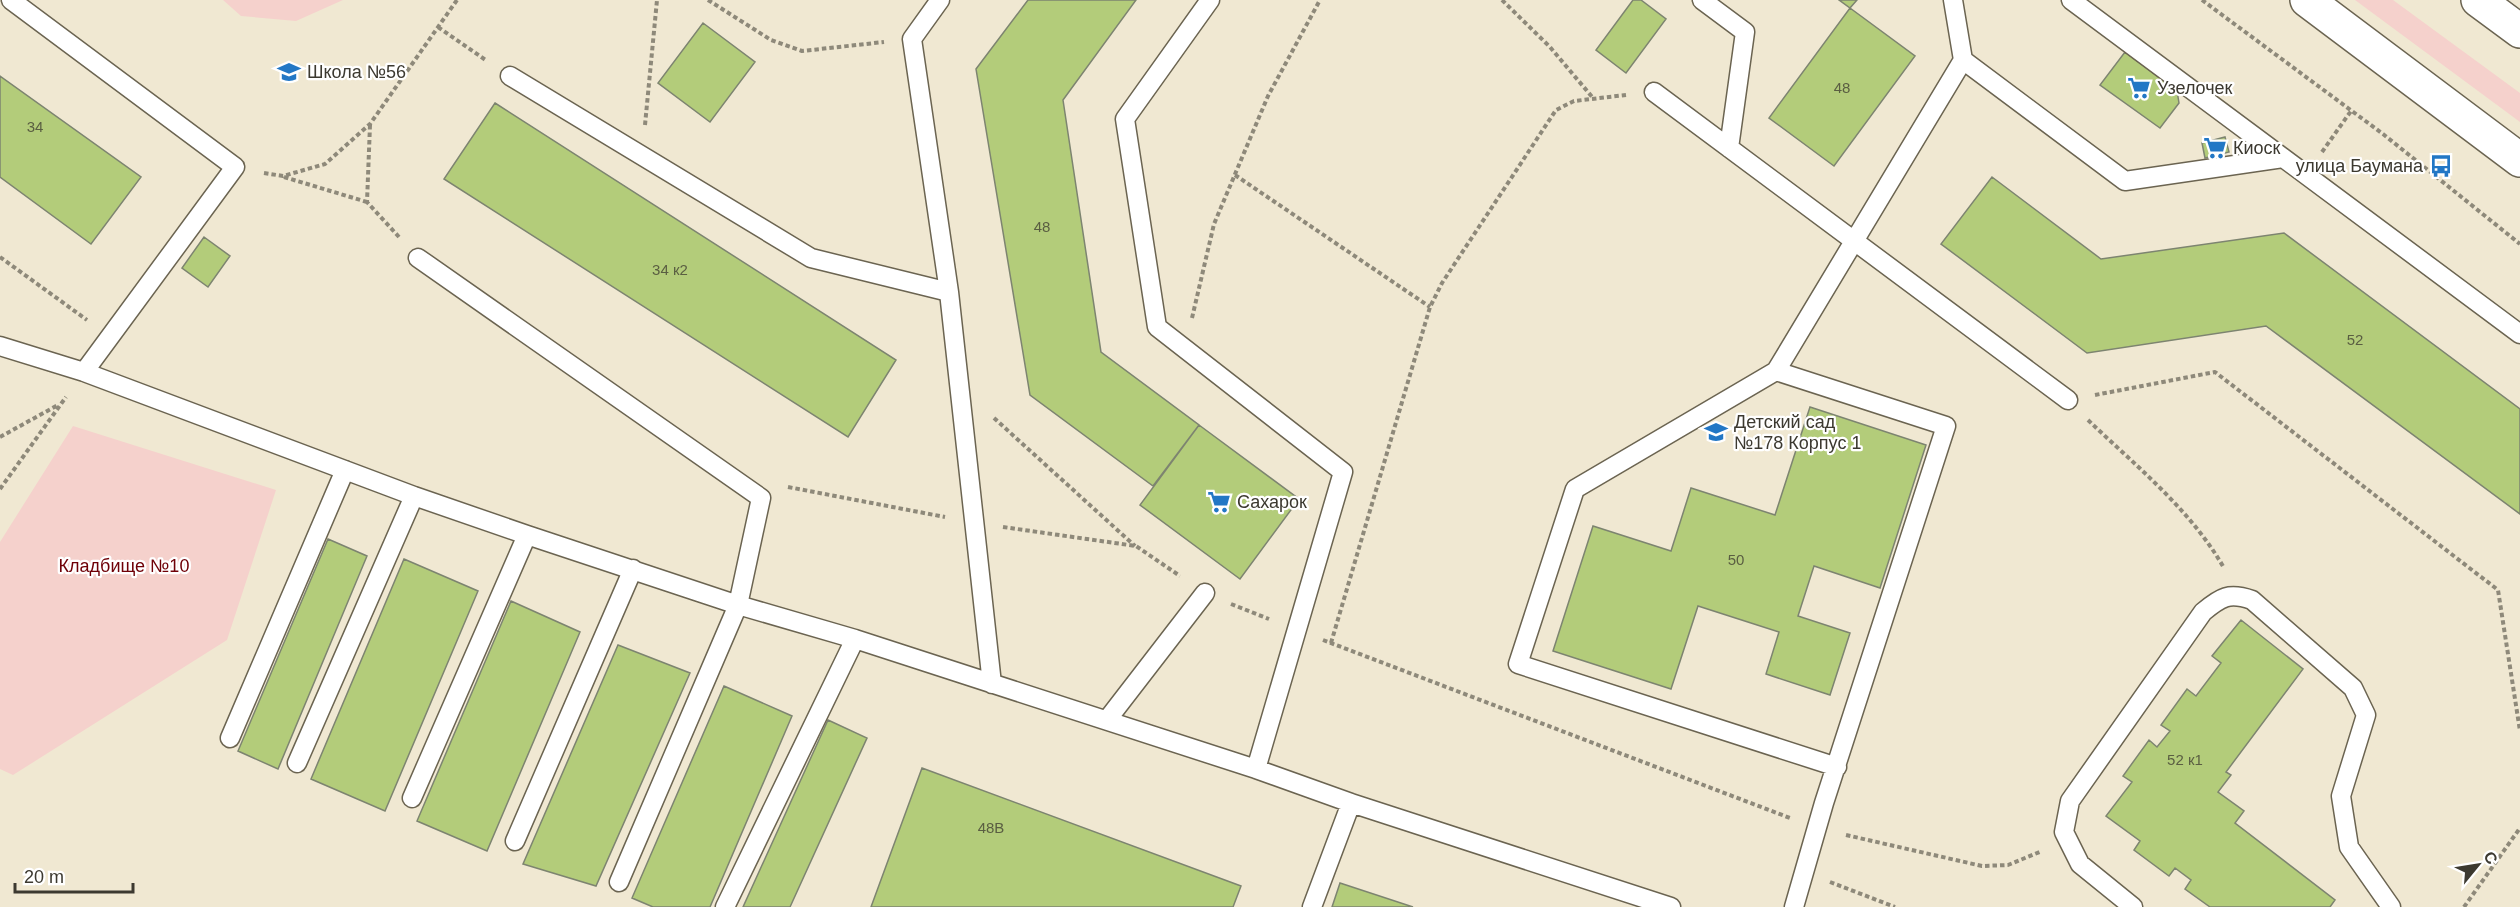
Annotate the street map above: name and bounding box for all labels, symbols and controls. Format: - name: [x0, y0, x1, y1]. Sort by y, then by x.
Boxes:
- school or university icon: Школа №56: [276, 59, 302, 85]
- place label: Школа №56: [307, 62, 406, 82]
- supermarket icon: Узелочек: [2126, 75, 2152, 101]
- place label: Узелочек: [2157, 78, 2233, 98]
- house number: 48: [1834, 79, 1850, 96]
- house number: 34: [27, 118, 43, 135]
- supermarket icon: Киоск: [2202, 135, 2228, 161]
- place label: Киоск: [2233, 138, 2281, 158]
- bus stop icon: улица Баумана: [2428, 153, 2454, 179]
- place label: улица Баумана: [2296, 156, 2424, 176]
- house number: 48: [1034, 218, 1050, 235]
- house number: 34 к2: [652, 261, 688, 278]
- house number: 52: [2347, 331, 2363, 348]
- place label: Детский сад №178 Корпус 1: [1734, 412, 1861, 453]
- school or university icon: Детский сад №178 Корпус 1: [1703, 419, 1729, 445]
- supermarket icon: Сахарок: [1206, 489, 1232, 515]
- place label: Сахарок: [1237, 492, 1307, 512]
- house number: 50: [1728, 551, 1744, 568]
- park label: Кладбище №10: [59, 556, 189, 576]
- house number: 52 к1: [2167, 751, 2203, 768]
- house number: 48В: [978, 819, 1004, 836]
- north arrow: [2448, 835, 2508, 895]
- text: С: [2480, 848, 2501, 867]
- scale bar: [15, 856, 134, 894]
- text: 20 m: [24, 867, 64, 887]

